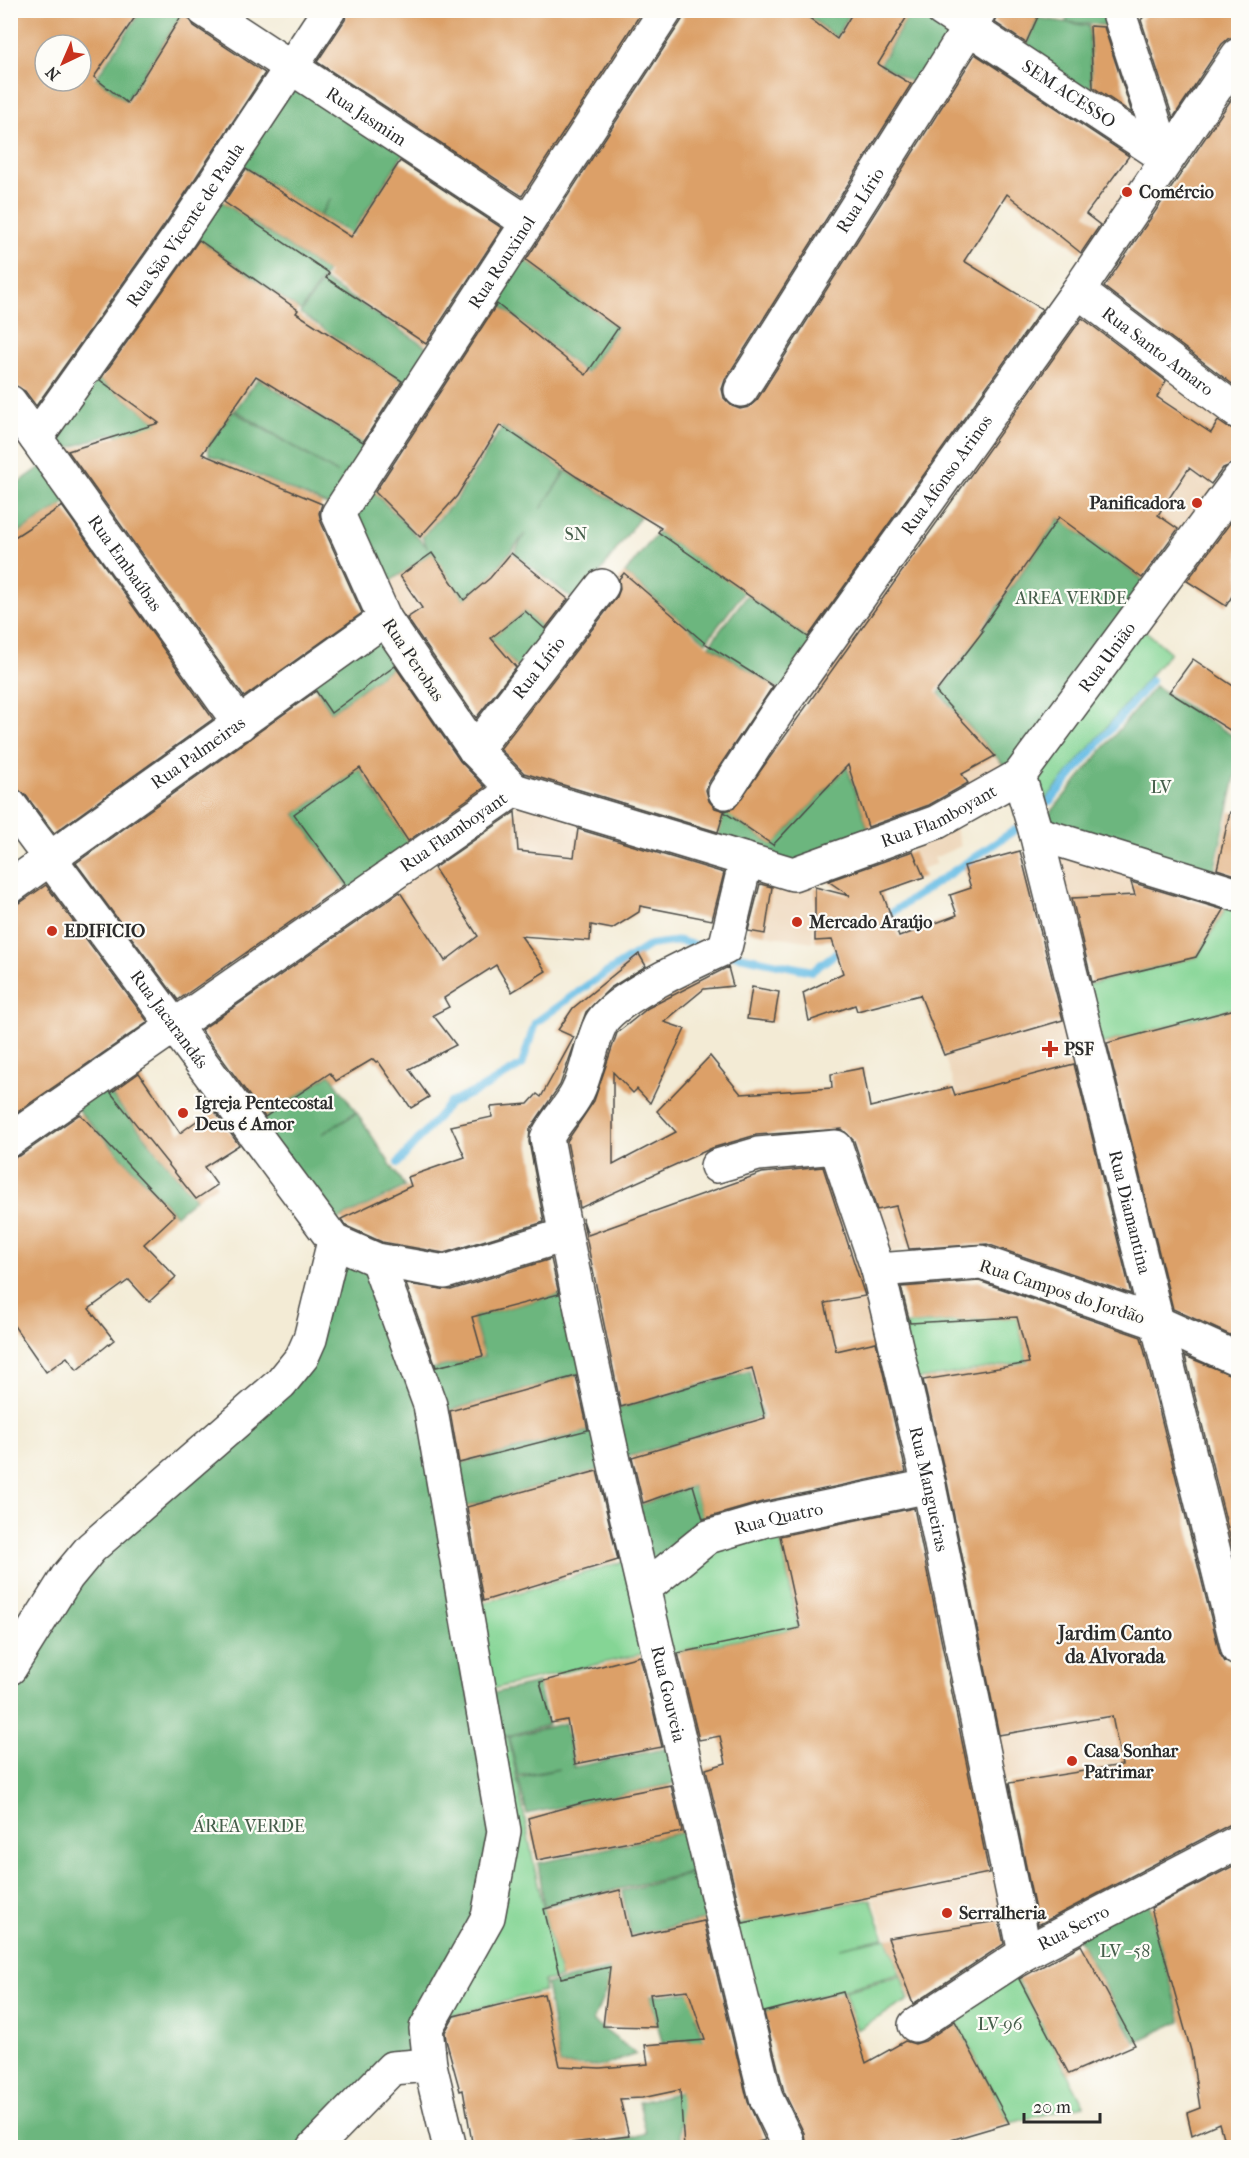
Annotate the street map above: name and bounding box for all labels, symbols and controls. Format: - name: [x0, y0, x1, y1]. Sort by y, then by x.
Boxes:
- north arrow: [33, 33, 93, 93]
- street label: SEM ACESSO: [1018, 55, 1120, 132]
- text: N: [41, 62, 64, 84]
- street label: Rua Jasmim: [322, 82, 410, 150]
- street label: Rua São Vicente de Paula: [122, 138, 249, 311]
- street label: Rua Lírio: [832, 164, 889, 237]
- place label: Comércio: [1139, 182, 1214, 203]
- marker: Comércio: [1120, 185, 1134, 199]
- street label: Rua Rouxinol: [464, 212, 539, 313]
- street label: Rua Santo Amaro: [1098, 302, 1218, 400]
- street label: Rua Afonso Arinos: [897, 411, 997, 539]
- place label: Panificadora: [1089, 493, 1186, 514]
- marker: Panificadora: [1190, 496, 1204, 510]
- street label: Rua Embaúbas: [84, 511, 167, 616]
- park label: SN: [565, 524, 588, 545]
- park label: AREA VERDE: [1014, 588, 1127, 609]
- street label: Rua Perobas: [378, 615, 449, 706]
- street label: Rua União: [1074, 618, 1140, 696]
- street label: Rua Lírio: [508, 632, 569, 703]
- street label: Rua Palmeiras: [147, 712, 249, 793]
- park label: LV: [1150, 777, 1173, 798]
- street label: Rua Flamboyant: [878, 780, 1001, 852]
- street label: Rua Flamboyant: [396, 787, 512, 876]
- place label: Mercado Araújo: [808, 912, 932, 933]
- marker: Mercado Araújo: [790, 915, 804, 929]
- place label: EDIFICIO: [64, 921, 145, 942]
- marker: EDIFICIO: [45, 924, 59, 938]
- street label: Rua Jacarandás: [126, 966, 213, 1073]
- place label: PSF: [1064, 1039, 1094, 1060]
- marker: PSF: [1041, 1040, 1059, 1058]
- place label: Igreja Pentecostal Deus é Amor: [195, 1093, 334, 1135]
- marker: Igreja Pentecostal Deus é Amor: [176, 1106, 190, 1120]
- street label: Rua Diamantina: [1104, 1148, 1155, 1277]
- street label: Rua Campos do Jordão: [977, 1255, 1147, 1329]
- street label: Rua Mangueiras: [905, 1425, 953, 1554]
- street label: Rua Quatro: [732, 1498, 825, 1539]
- district label: Jardim Canto da Alvorada: [1056, 1622, 1172, 1668]
- street label: Rua Gouveia: [647, 1644, 690, 1745]
- place label: Casa Sonhar Patrimar: [1084, 1741, 1178, 1783]
- marker: Casa Sonhar Patrimar: [1065, 1754, 1079, 1768]
- park label: ÁREA VERDE: [192, 1815, 305, 1837]
- street label: Rua Serro: [1034, 1901, 1113, 1955]
- place label: Serralheria: [959, 1903, 1047, 1924]
- marker: Serralheria: [940, 1906, 954, 1920]
- park label: LV - 58: [1100, 1941, 1150, 1962]
- park label: LV-96: [977, 2014, 1023, 2035]
- scale bar: [1024, 2086, 1100, 2124]
- text: 20 m: [1033, 2097, 1071, 2118]

